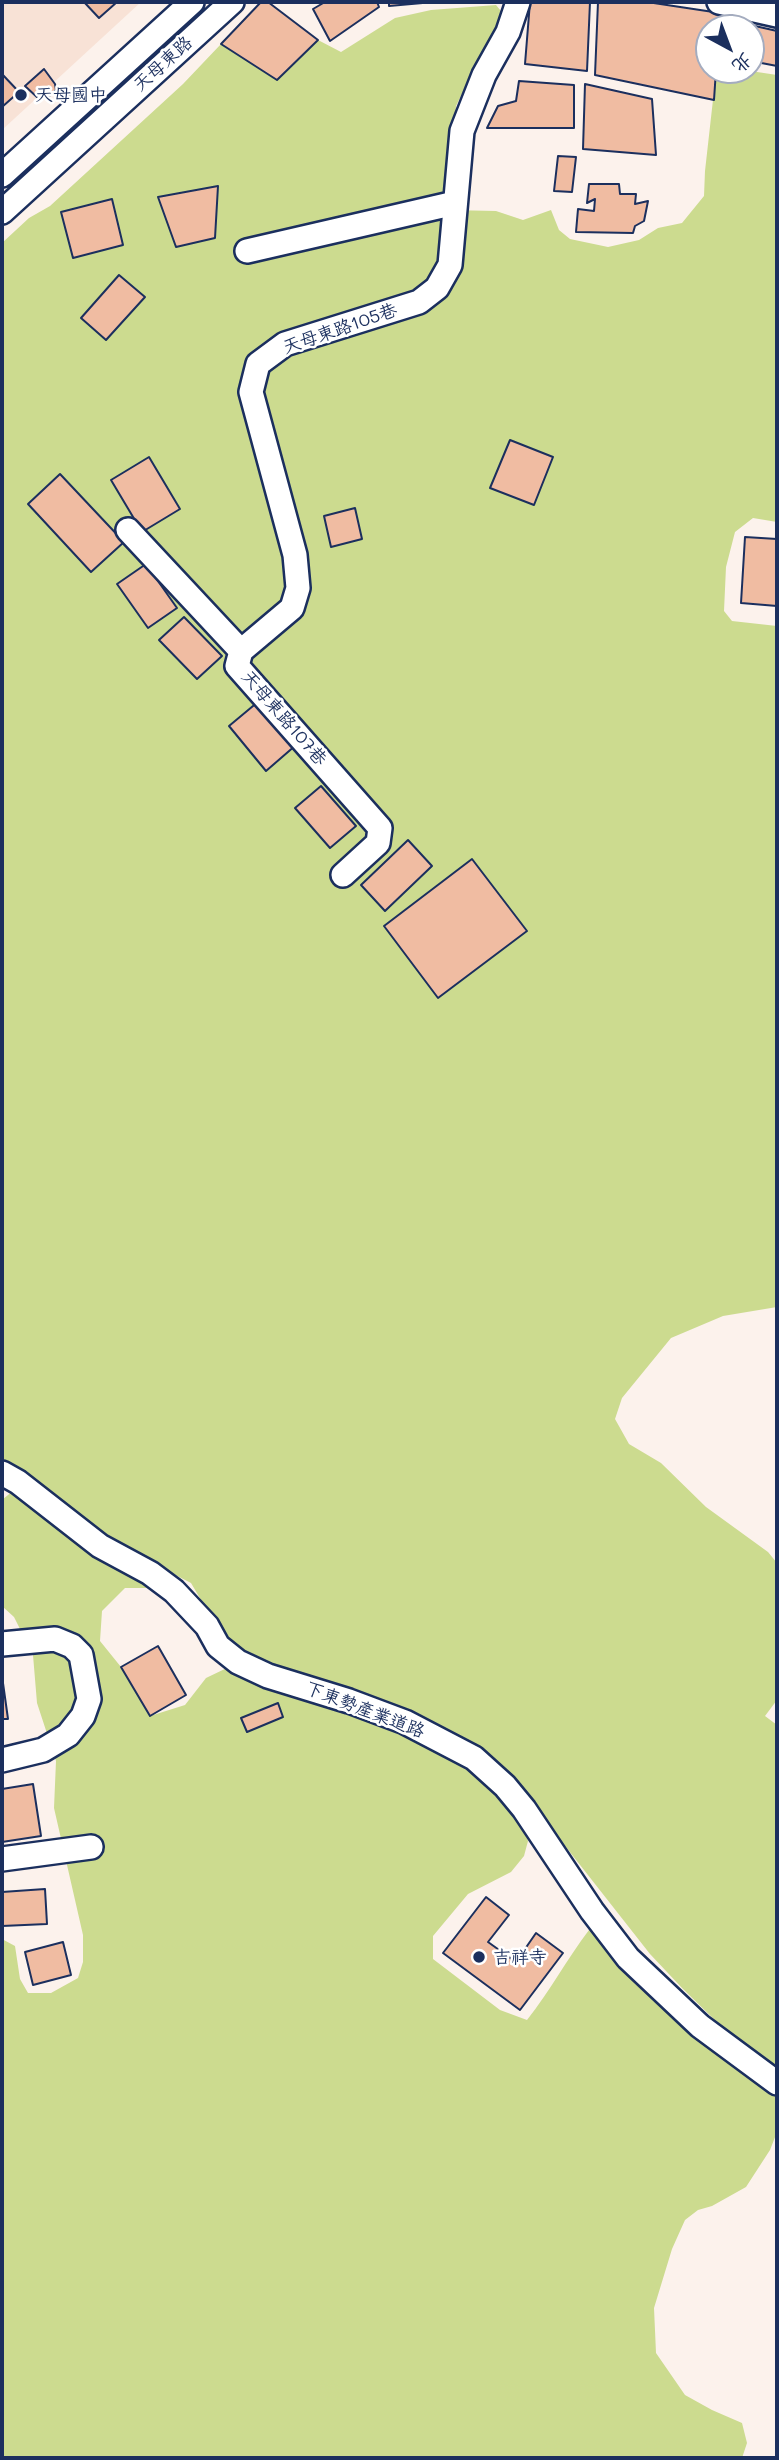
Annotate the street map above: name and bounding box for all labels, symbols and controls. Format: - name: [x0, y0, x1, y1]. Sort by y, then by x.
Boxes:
- north arrow: [695, 14, 765, 84]
- street label: 天母東路: [129, 32, 197, 96]
- text: 北: [727, 48, 758, 79]
- place label: 天母國中: [35, 84, 107, 106]
- marker: 天母國中: [13, 87, 29, 103]
- street label: 天母東路105巷: [280, 299, 400, 359]
- street label: 天母東路107巷: [237, 666, 331, 770]
- street label: 下東勢產業道路: [302, 1677, 428, 1743]
- place label: 吉祥寺: [493, 1946, 547, 1968]
- marker: 吉祥寺: [471, 1949, 487, 1965]

